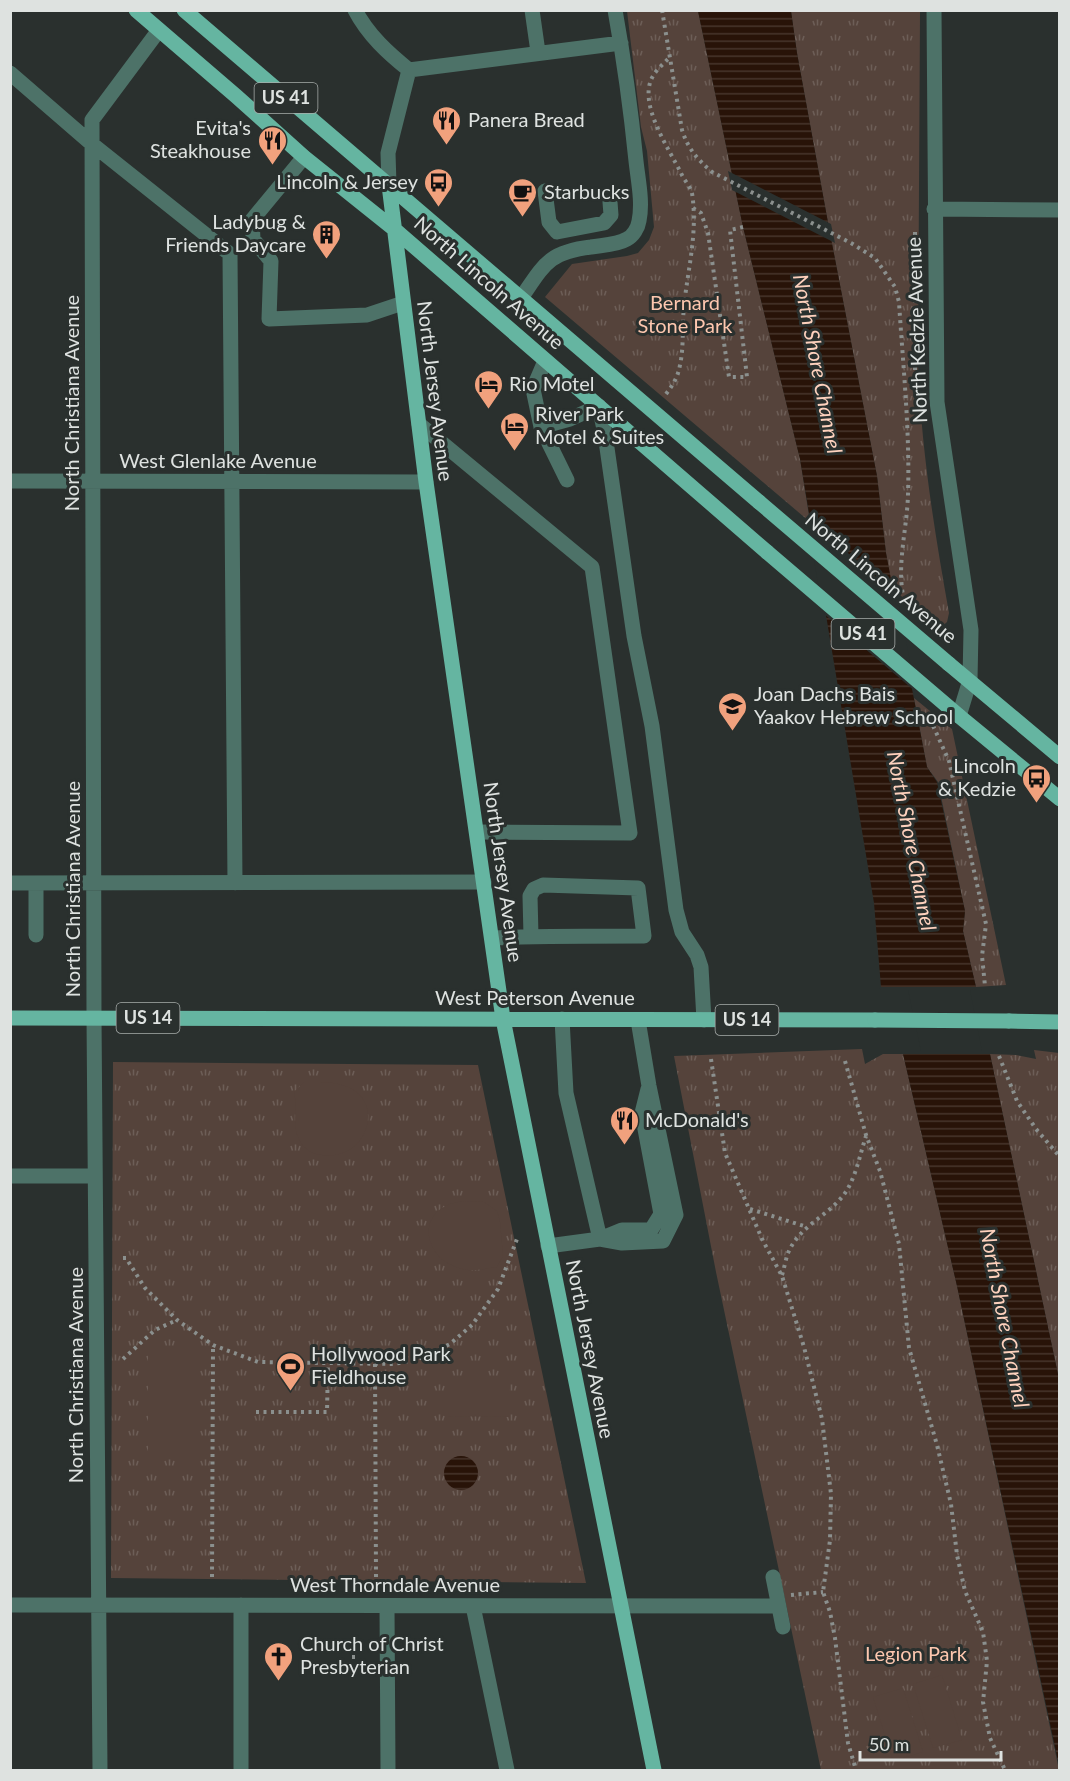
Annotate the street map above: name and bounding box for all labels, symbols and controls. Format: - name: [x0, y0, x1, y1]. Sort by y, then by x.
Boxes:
- road number: US 41: [254, 83, 318, 113]
- restaurant icon: Panera Bread: [431, 104, 463, 146]
- place label: Panera Bread: [468, 107, 585, 131]
- place label: Evita's Steakhouse: [150, 115, 251, 162]
- restaurant icon: Evita's Steakhouse: [256, 124, 288, 166]
- bus stop icon: Lincoln & Jersey: [423, 166, 455, 208]
- place label: Lincoln & Jersey: [276, 169, 419, 193]
- cafe icon: Starbucks: [507, 176, 539, 218]
- place label: Starbucks: [544, 179, 630, 203]
- place label: Ladybug & Friends Daycare: [165, 209, 307, 256]
- street label: North Lincoln Avenue: [410, 211, 569, 354]
- building icon: Ladybug & Friends Daycare: [311, 218, 343, 260]
- street label: North Kedzie Avenue: [901, 237, 931, 424]
- water label: North Shore Channel: [789, 272, 848, 456]
- park label: Bernard Stone Park: [638, 290, 733, 337]
- street label: North Christiana Avenue: [59, 295, 83, 511]
- street label: North Jersey Avenue: [413, 299, 459, 483]
- hotel icon: Rio Motel: [472, 368, 504, 410]
- place label: Rio Motel: [509, 371, 594, 395]
- place label: River Park Motel & Suites: [535, 401, 664, 448]
- hotel icon: River Park Motel & Suites: [498, 410, 530, 452]
- street label: West Glenlake Avenue: [119, 448, 317, 472]
- street label: North Lincoln Avenue: [801, 507, 962, 648]
- road number: US 41: [832, 619, 894, 649]
- place label: Joan Dachs Bais Yaakov Hebrew School: [754, 681, 953, 728]
- school or university icon: Joan Dachs Bais Yaakov Hebrew School: [717, 690, 749, 732]
- water label: North Shore Channel: [883, 749, 942, 933]
- place label: Lincoln & Kedzie: [938, 753, 1016, 800]
- bus stop icon: Lincoln & Kedzie: [1021, 762, 1053, 804]
- street label: North Jersey Avenue: [479, 780, 529, 964]
- street label: North Christiana Avenue: [60, 781, 84, 997]
- street label: West Peterson Avenue: [435, 985, 635, 1009]
- road number: US 14: [116, 1003, 180, 1033]
- road number: US 14: [716, 1005, 778, 1035]
- restaurant icon: McDonald's: [608, 1104, 640, 1146]
- place label: McDonald's: [645, 1107, 749, 1131]
- water label: North Shore Channel: [976, 1226, 1035, 1410]
- street label: North Jersey Avenue: [562, 1257, 620, 1440]
- street label: North Christiana Avenue: [63, 1267, 87, 1483]
- place label: Hollywood Park Fieldhouse: [311, 1341, 452, 1388]
- sports icon: Hollywood Park Fieldhouse: [274, 1350, 306, 1392]
- street label: West Thorndale Avenue: [290, 1572, 500, 1596]
- place label: Church of Christ Presbyterian: [300, 1631, 444, 1678]
- church icon: Church of Christ Presbyterian: [263, 1640, 295, 1682]
- park label: Legion Park: [865, 1641, 968, 1665]
- scale bar: [860, 1724, 1001, 1762]
- text: 50 m: [869, 1733, 909, 1755]

